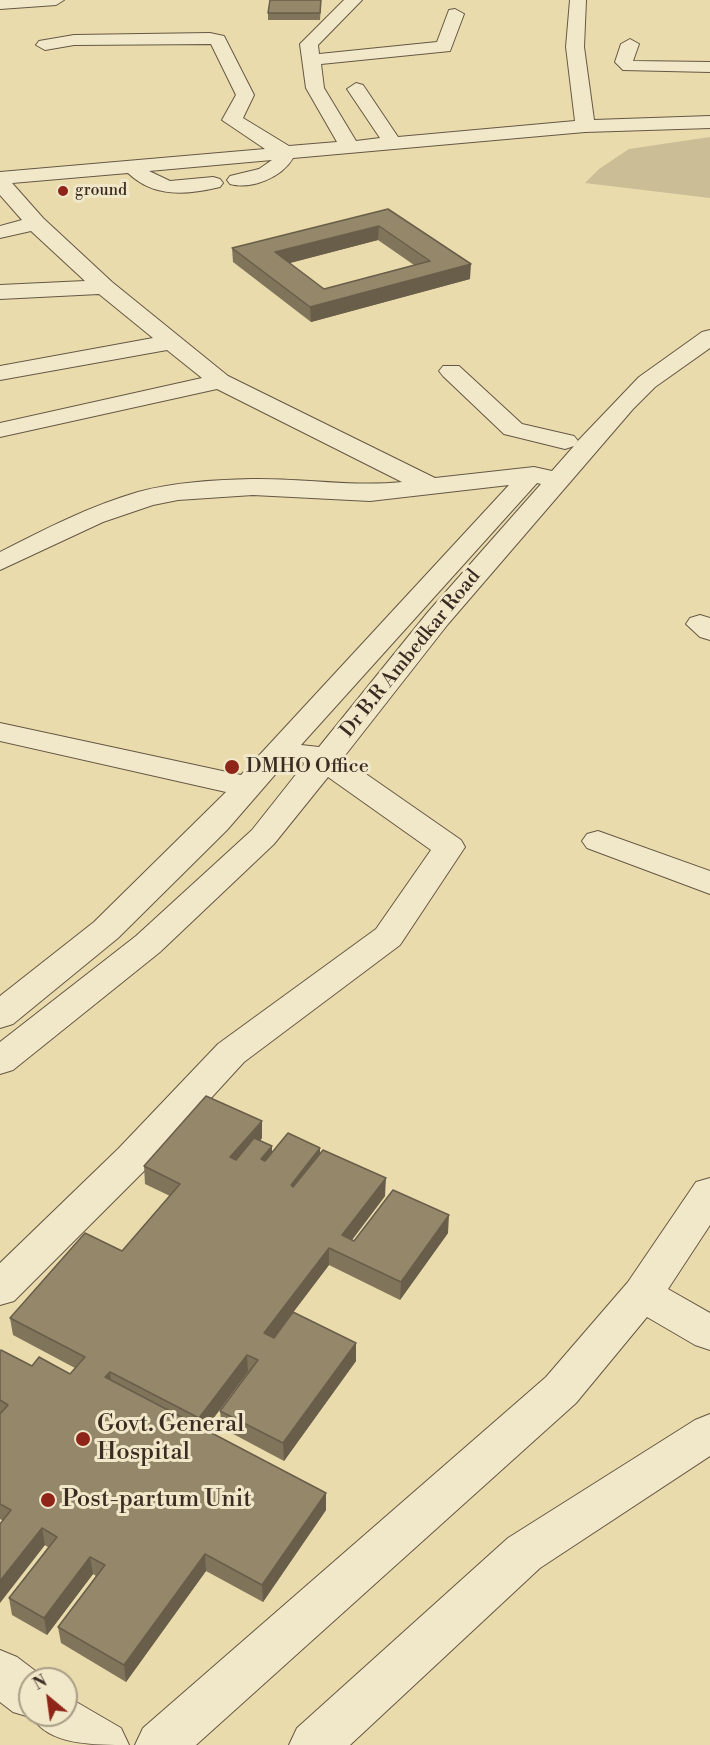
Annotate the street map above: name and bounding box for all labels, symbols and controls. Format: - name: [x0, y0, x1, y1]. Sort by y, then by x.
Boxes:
- place label: ground: [75, 181, 127, 201]
- marker: ground: [56, 184, 70, 198]
- street label: Dr B.R Ambedkar Road: [336, 565, 486, 743]
- place label: DMHO Office: [246, 755, 369, 779]
- marker: DMHO Office: [223, 758, 241, 776]
- place label: Govt. General Hospital: [97, 1411, 244, 1467]
- marker: Govt. General Hospital: [74, 1430, 92, 1448]
- place label: Post-partum Unit: [62, 1486, 252, 1514]
- marker: Post-partum Unit: [39, 1491, 57, 1509]
- north arrow: [18, 1667, 78, 1727]
- text: N: [30, 1671, 51, 1695]

